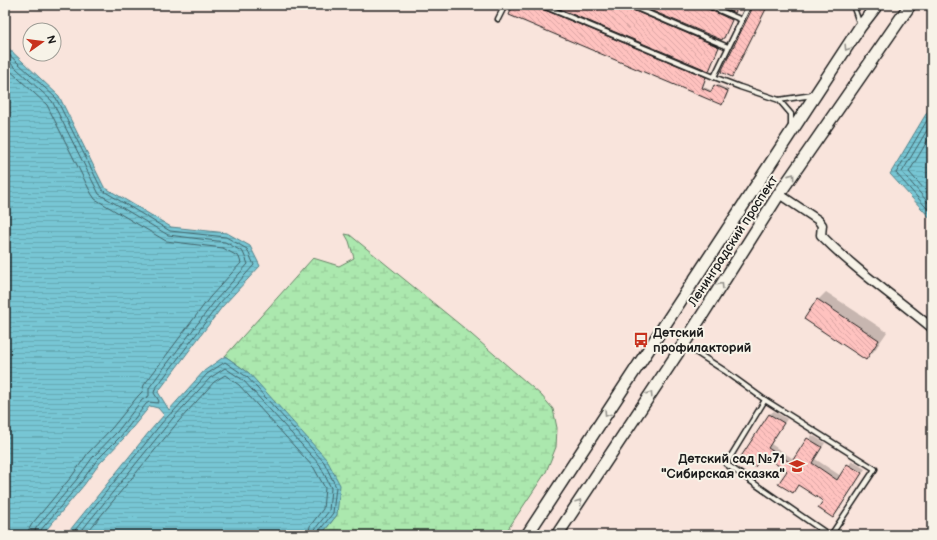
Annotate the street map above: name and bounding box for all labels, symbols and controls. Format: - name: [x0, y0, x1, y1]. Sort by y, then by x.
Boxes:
- north arrow: [22, 22, 62, 62]
- text: N: [44, 34, 59, 45]
- one-way arrow: [844, 44, 852, 51]
- street label: Ленинградский проспект: [684, 173, 781, 310]
- one-way arrow: [787, 173, 795, 180]
- one-way arrow: [716, 282, 724, 289]
- place label: Детский профилакторий: [653, 325, 751, 356]
- bus stop icon: Детский профилакторий: [632, 331, 650, 349]
- one-way arrow: [645, 391, 653, 398]
- one-way arrow: [604, 410, 611, 417]
- place label: Детский сад №71 "Сибирская сказка": [661, 451, 785, 482]
- school or university icon: Детский сад №71 "Сибирская сказка": [788, 457, 806, 475]
- one-way arrow: [574, 500, 581, 507]

